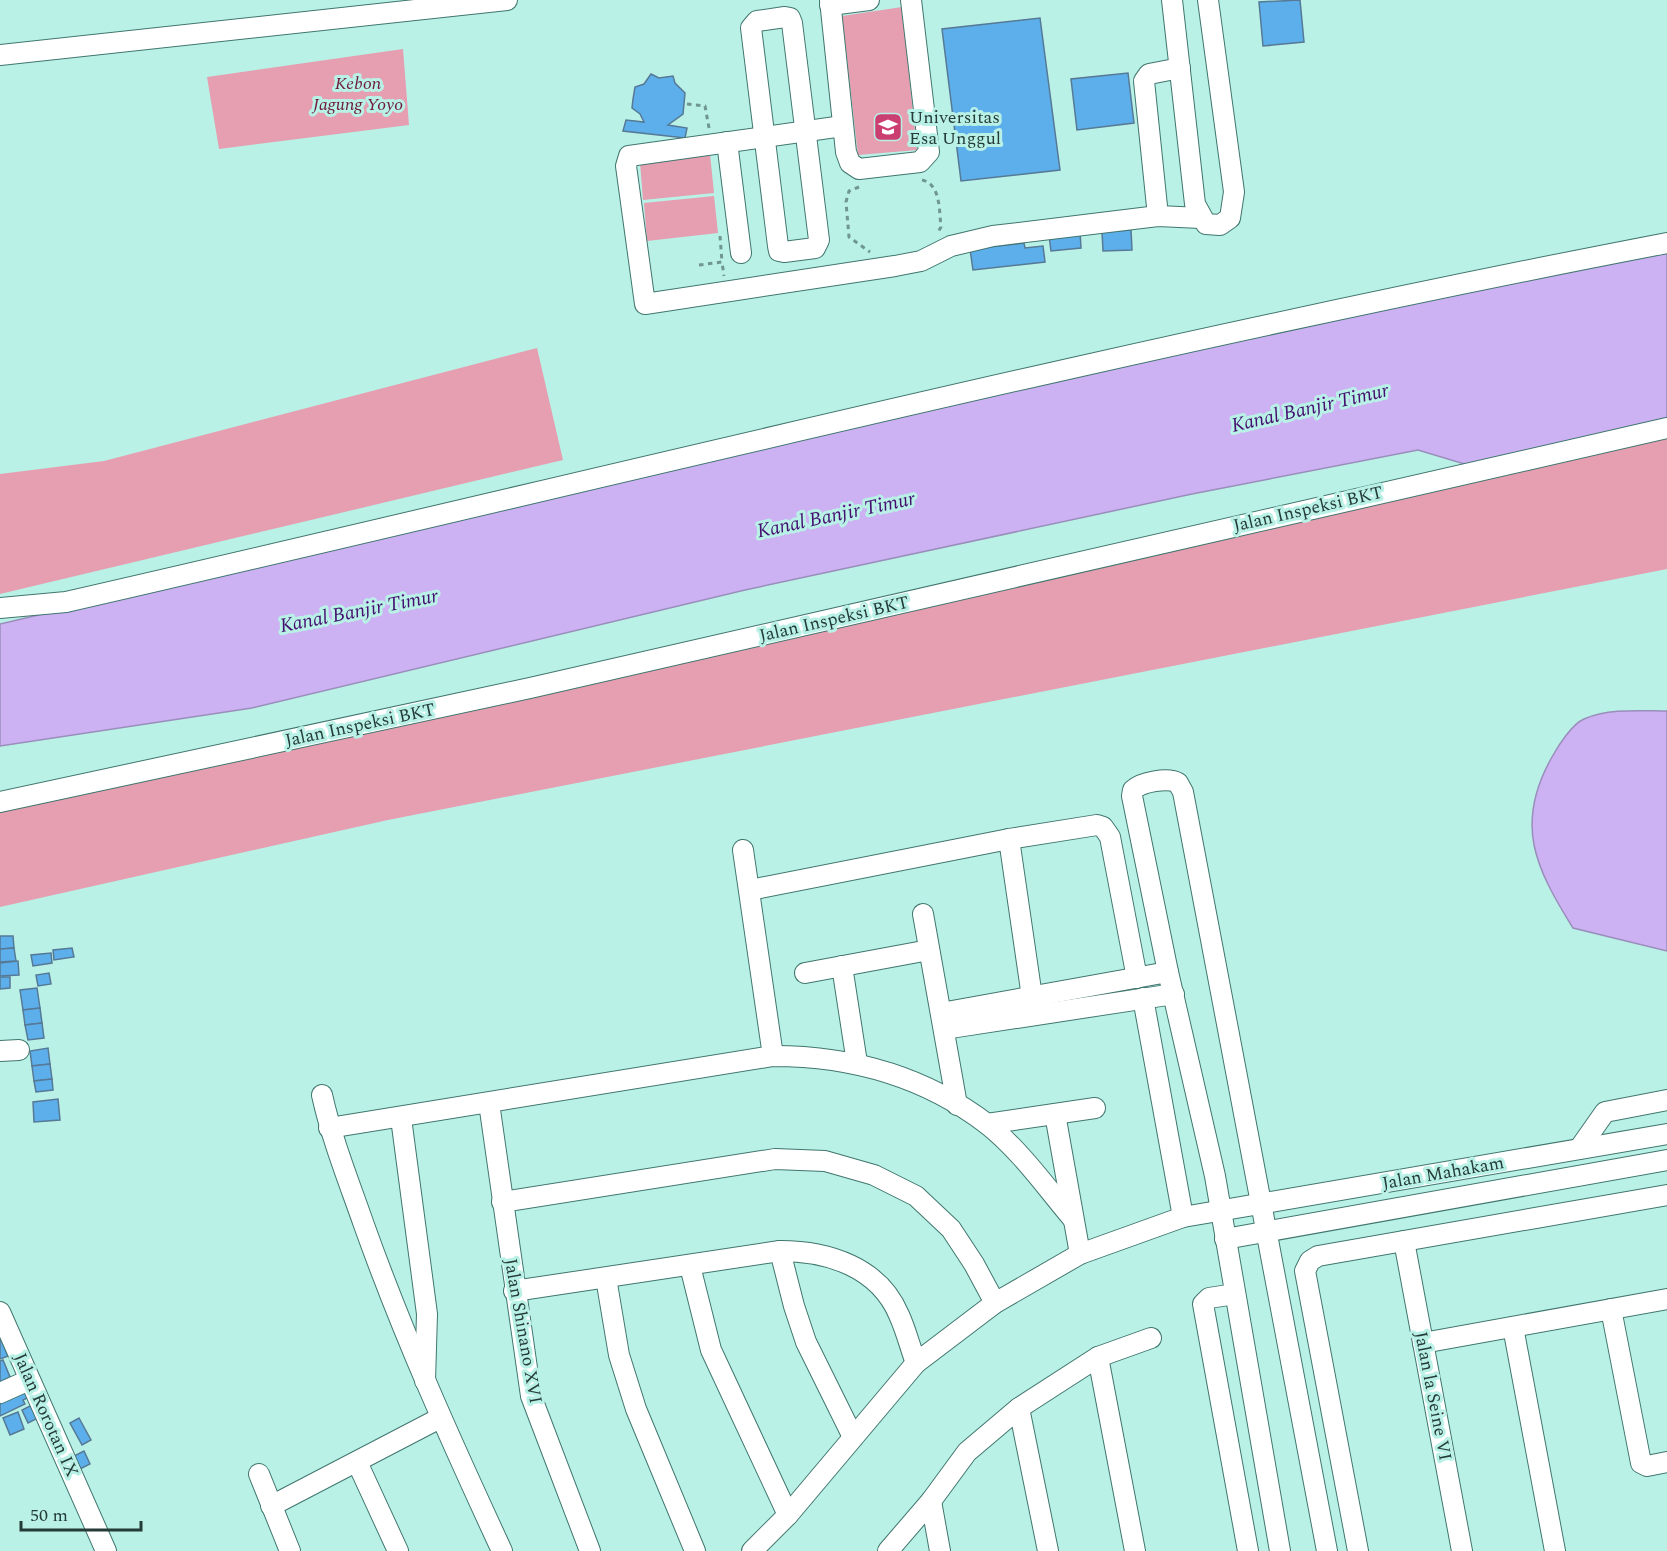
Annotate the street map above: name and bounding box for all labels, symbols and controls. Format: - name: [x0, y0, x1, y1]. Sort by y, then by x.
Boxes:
- park label: Kebon Jagung Yoyo: [311, 70, 403, 118]
- place label: Universitas Esa Unggul: [909, 104, 1001, 152]
- school or university icon: Universitas Esa Unggul: [872, 111, 904, 143]
- water label: Kanal Banjir Timur: [1228, 375, 1393, 441]
- street label: Jalan Inspeksi BKT: [1230, 479, 1386, 539]
- water label: Kanal Banjir Timur: [754, 483, 919, 546]
- water label: Kanal Banjir Timur: [277, 581, 442, 641]
- street label: Jalan Inspeksi BKT: [756, 589, 912, 649]
- street label: Jalan Inspeksi BKT: [282, 696, 438, 754]
- street label: Jalan Mahakam: [1380, 1149, 1506, 1197]
- street label: Jalan Shinano XVI: [497, 1256, 549, 1406]
- street label: Jalan la Seine VI: [1407, 1329, 1459, 1463]
- street label: Jalan Rorotan IX: [7, 1349, 85, 1481]
- scale bar: [21, 1494, 141, 1532]
- text: 50 m: [30, 1502, 68, 1529]

